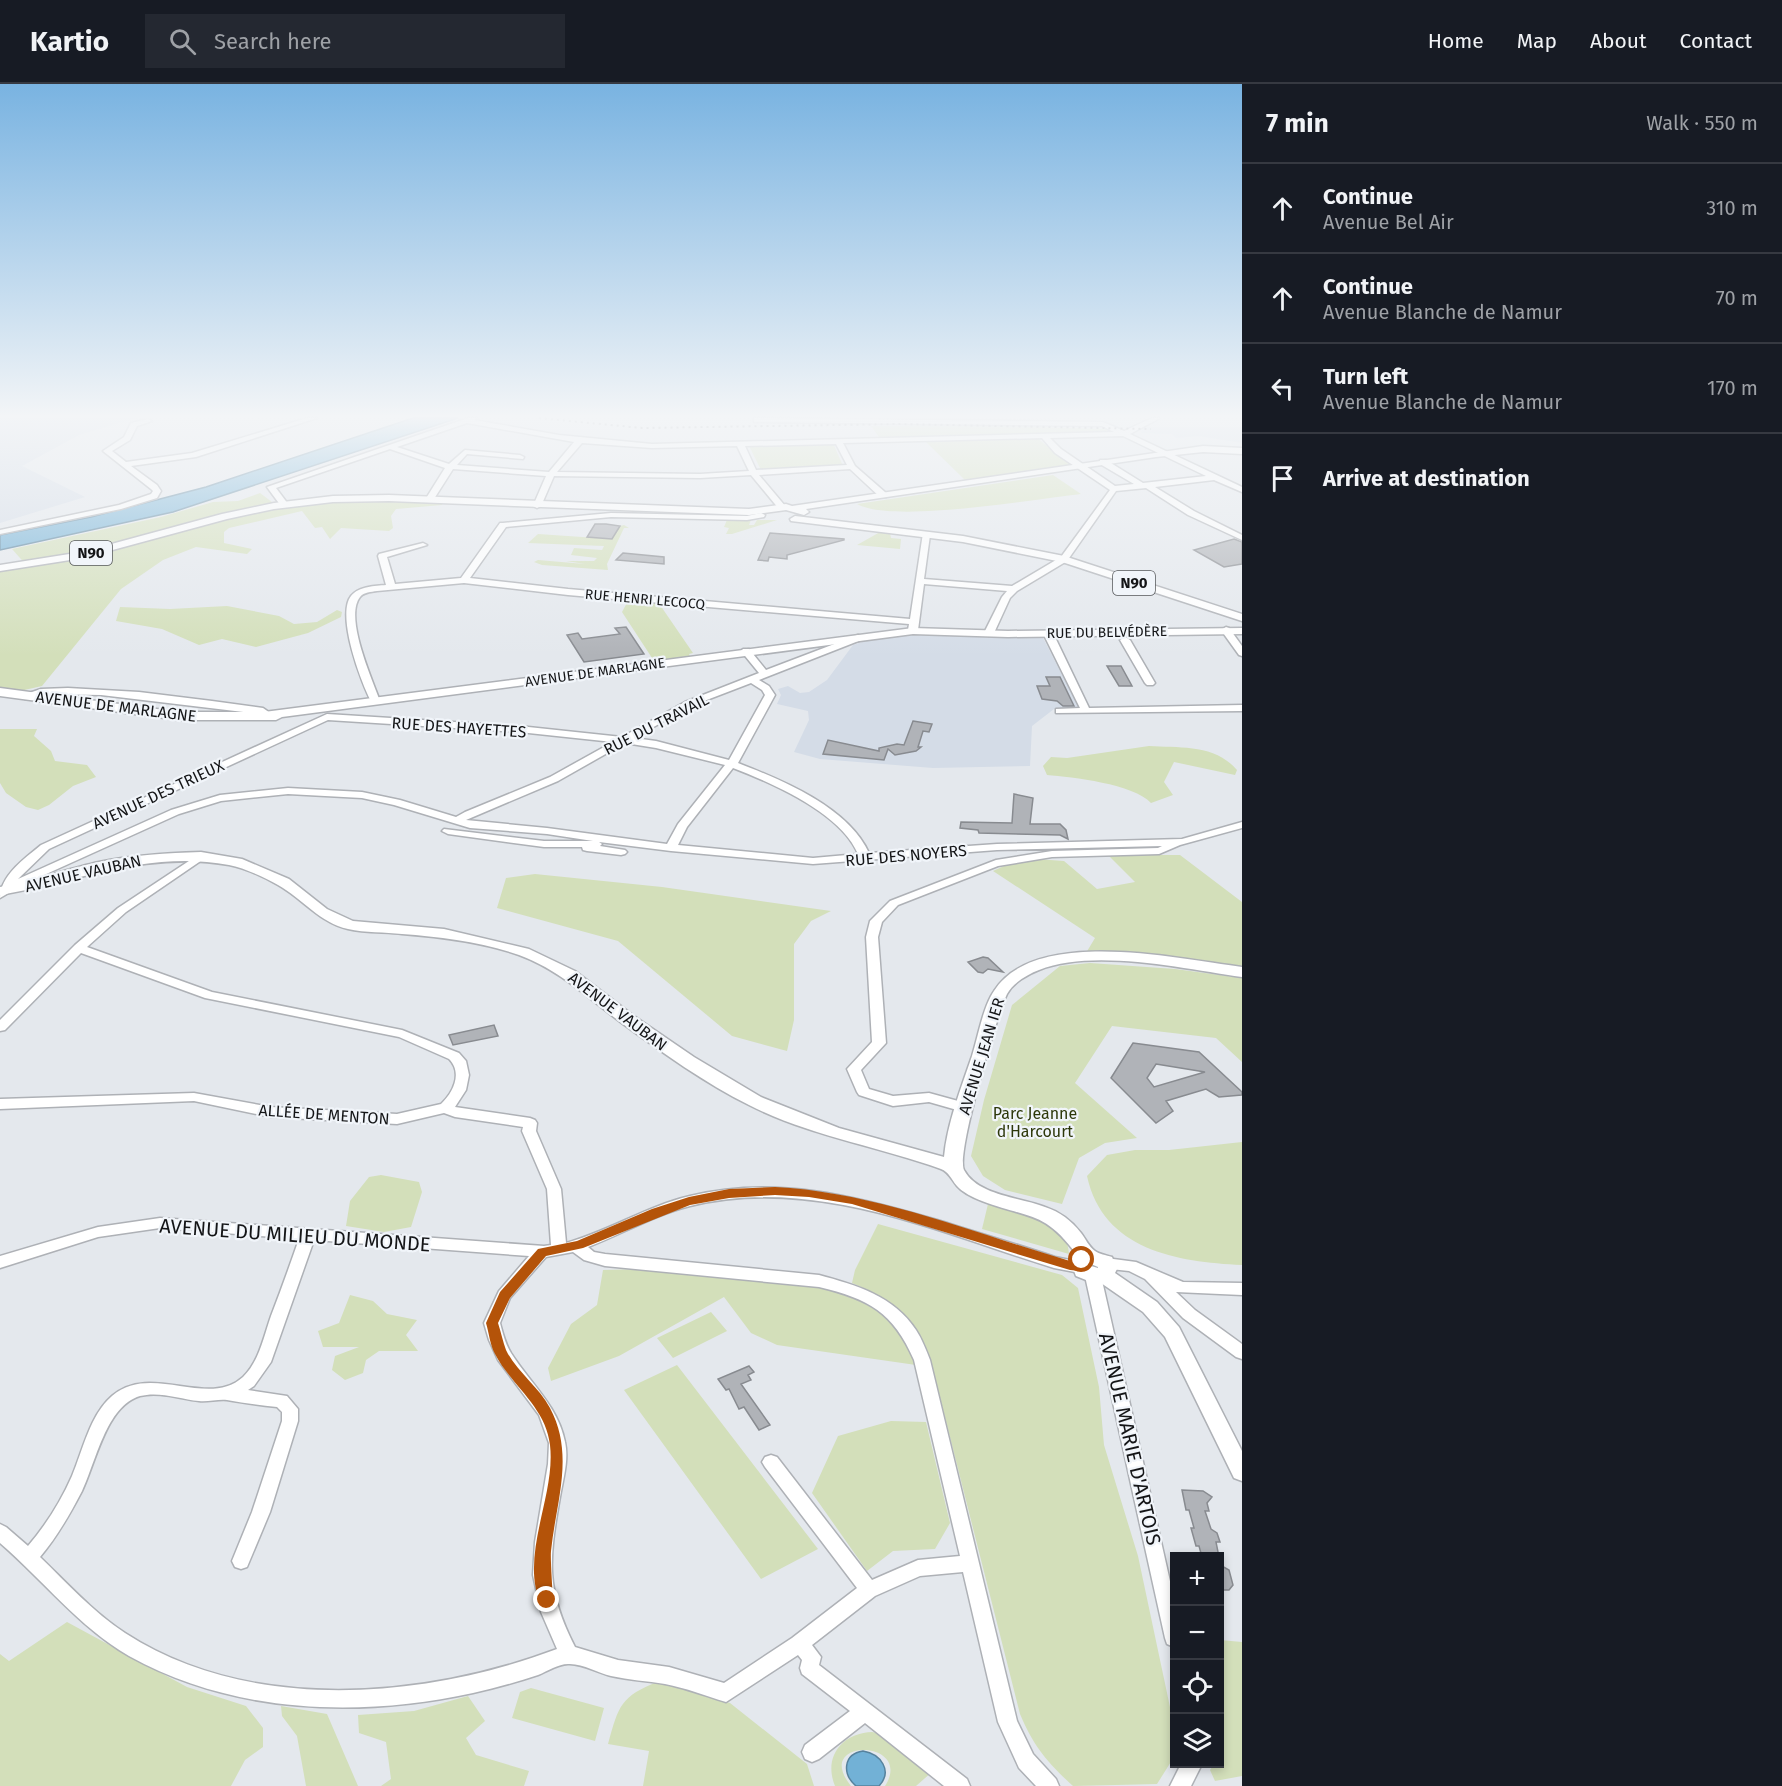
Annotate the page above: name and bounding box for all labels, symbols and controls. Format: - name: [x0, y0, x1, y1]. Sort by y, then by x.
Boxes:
- search box: [145, 14, 565, 68]
- text: Kartio: [30, 25, 109, 58]
- icon: search: [166, 25, 199, 58]
- text: Search here: [214, 28, 332, 55]
- text: Home: [1428, 28, 1484, 54]
- text: Map: [1517, 28, 1557, 54]
- text: About: [1590, 28, 1647, 54]
- text: Contact: [1680, 28, 1752, 54]
- text: 7 min: [1266, 108, 1329, 139]
- text: Walk · 550 m: [1646, 111, 1758, 135]
- text: Continue: [1323, 183, 1413, 210]
- icon: ahead: [1266, 192, 1299, 225]
- text: 310 m: [1706, 196, 1758, 220]
- text: Avenue Bel Air: [1323, 210, 1454, 234]
- text: Continue: [1323, 273, 1413, 300]
- icon: ahead: [1266, 282, 1299, 315]
- text: 70 m: [1716, 286, 1758, 310]
- text: Avenue Blanche de Namur: [1323, 300, 1562, 324]
- text: Turn left: [1323, 363, 1408, 390]
- icon: left: [1266, 372, 1299, 405]
- text: 170 m: [1707, 376, 1758, 400]
- text: Avenue Blanche de Namur: [1323, 390, 1562, 414]
- icon: arrive: [1266, 462, 1299, 495]
- text: Arrive at destination: [1323, 465, 1530, 492]
- road number: N90: [70, 541, 112, 565]
- road number: N90: [1113, 571, 1155, 595]
- street label: RUE HENRI LECOCQ: [584, 586, 706, 613]
- street label: RUE DU BELVÉDÈRE: [1047, 622, 1167, 642]
- street label: AVENUE DE MARLAGNE: [524, 654, 666, 691]
- street label: AVENUE DE MARLAGNE: [35, 687, 197, 726]
- street label: RUE DU TRAVAIL: [600, 690, 712, 759]
- street label: RUE DES HAYETTES: [391, 713, 527, 742]
- street label: AVENUE DES TRIEUX: [89, 756, 227, 833]
- street label: RUE DES NOYERS: [845, 841, 968, 870]
- street label: AVENUE VAUBAN: [23, 851, 143, 896]
- street label: AVENUE VAUBAN: [565, 968, 671, 1055]
- street label: AVENUE JEAN IER: [955, 995, 1008, 1117]
- street label: ALLÉE DE MENTON: [258, 1099, 390, 1129]
- park label: Parc Jeanne d'Harcourt: [993, 1104, 1077, 1141]
- street label: AVENUE DU MILIEU DU MONDE: [159, 1214, 431, 1256]
- route start: [1068, 1246, 1094, 1272]
- street label: AVENUE MARIE D'ARTOIS: [1094, 1331, 1166, 1548]
- map controls: [1170, 1552, 1224, 1768]
- button: +: [1170, 1552, 1224, 1606]
- route end: [533, 1586, 559, 1612]
- button: −: [1170, 1606, 1224, 1660]
- button: locate: [1170, 1660, 1224, 1714]
- button: layers: [1170, 1714, 1224, 1768]

